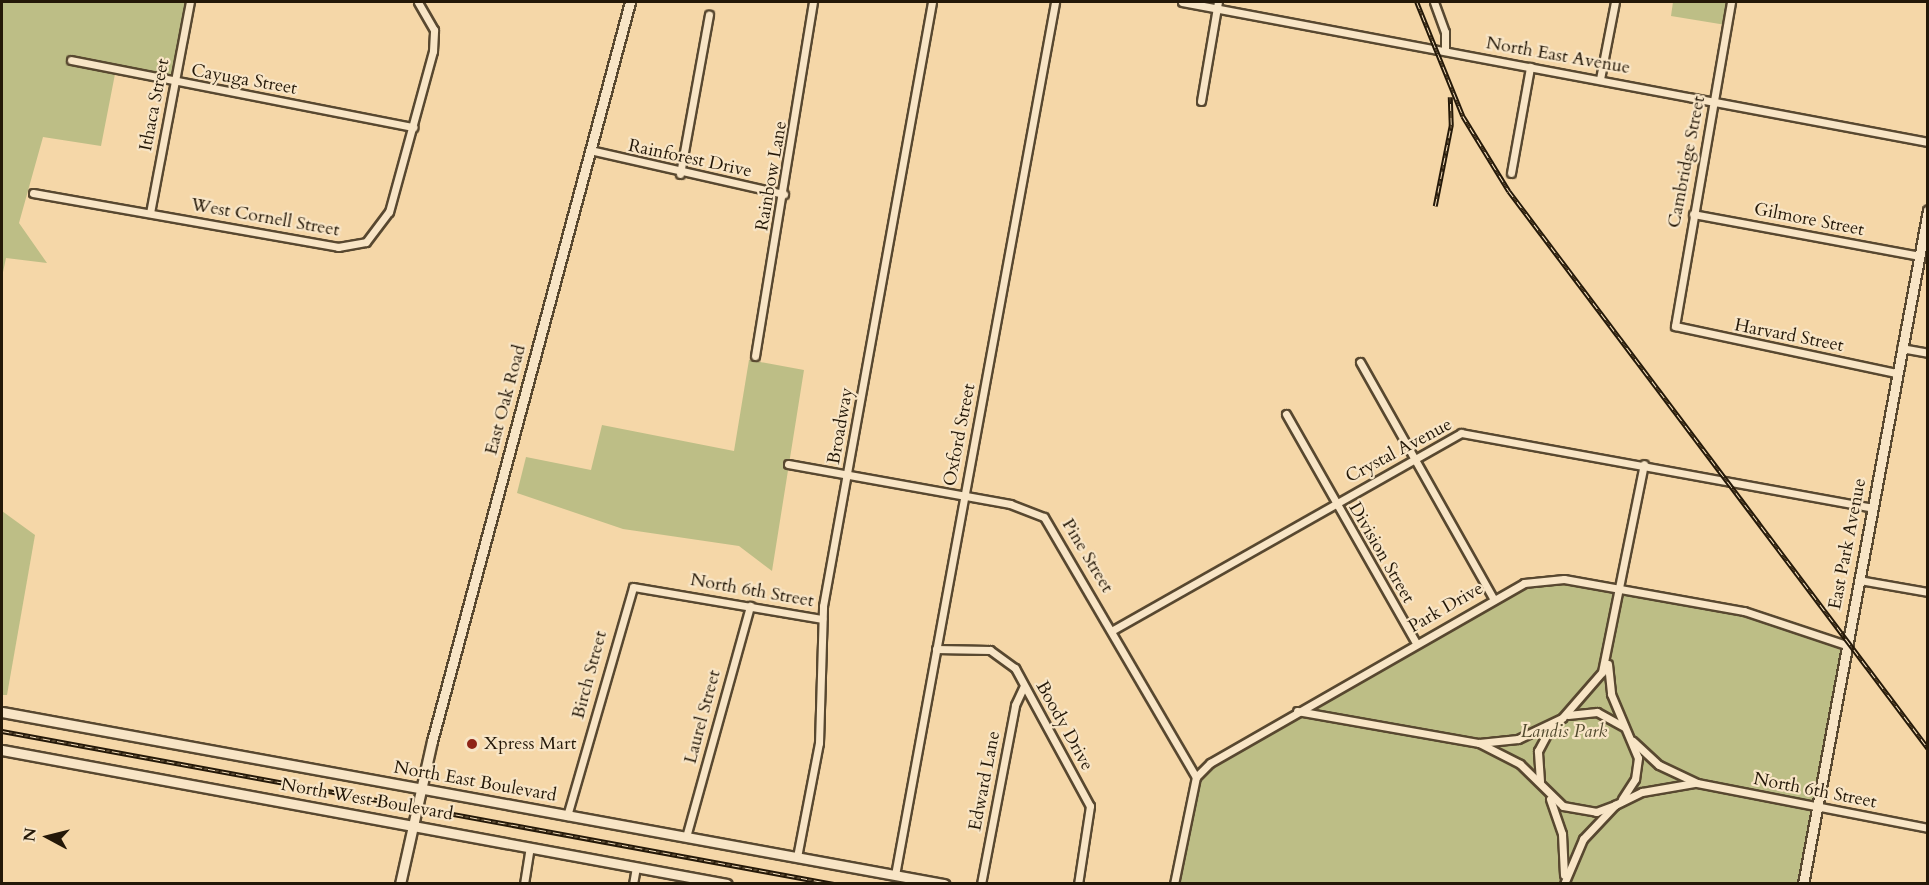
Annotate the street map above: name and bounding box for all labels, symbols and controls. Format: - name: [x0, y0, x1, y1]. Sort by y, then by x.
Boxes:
- street label: North East Avenue: [1484, 33, 1632, 79]
- street label: Ithaca Street: [135, 57, 175, 153]
- street label: Cayuga Street: [189, 60, 299, 100]
- street label: Cambridge Street: [1664, 94, 1710, 230]
- street label: Rainbow Lane: [752, 119, 792, 233]
- street label: Rainforest Drive: [626, 135, 754, 183]
- street label: West Cornell Street: [189, 194, 341, 242]
- street label: Gilmore Street: [1752, 199, 1866, 241]
- street label: Harvard Street: [1733, 315, 1845, 357]
- street label: East Oak Road: [481, 343, 531, 457]
- street label: Oxford Street: [939, 382, 981, 488]
- street label: Broadway: [824, 386, 858, 466]
- street label: Crystal Avenue: [1342, 414, 1456, 488]
- street label: East Park Avenue: [1825, 477, 1871, 611]
- street label: Division Street: [1343, 499, 1419, 607]
- street label: Pine Street: [1057, 515, 1117, 597]
- street label: North 6th Street: [689, 570, 815, 612]
- street label: Park Drive: [1405, 578, 1487, 638]
- street label: Birch Street: [568, 629, 612, 721]
- street label: Laurel Street: [680, 668, 726, 766]
- street label: Boody Drive: [1031, 677, 1097, 775]
- park label: Landis Park: [1521, 721, 1607, 743]
- street label: Edward Lane: [965, 729, 1005, 833]
- place label: Xpress Mart: [484, 733, 576, 755]
- marker: Xpress Mart: [465, 737, 479, 751]
- street label: North East Boulevard: [392, 757, 558, 807]
- street label: North 6th Street: [1752, 768, 1878, 814]
- street label: North West Boulevard: [279, 774, 455, 826]
- north arrow: [18, 807, 78, 867]
- text: N: [18, 827, 42, 843]

